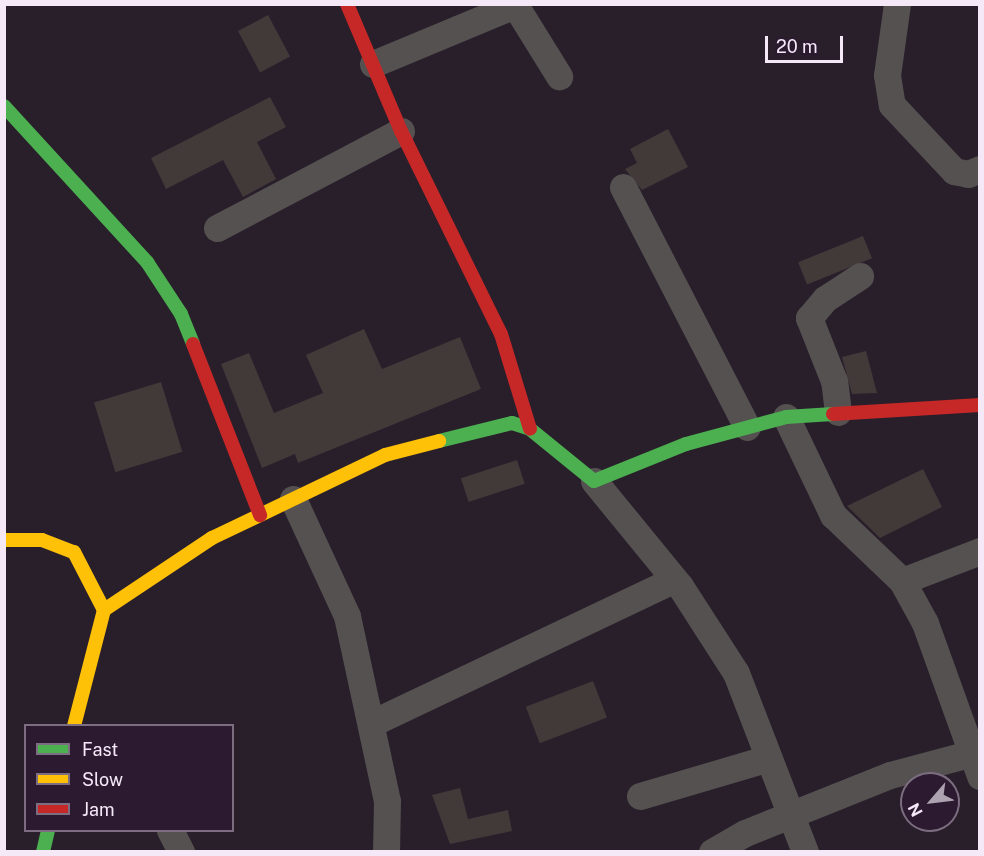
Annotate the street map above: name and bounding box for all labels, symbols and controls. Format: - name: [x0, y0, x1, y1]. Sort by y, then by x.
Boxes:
- scale bar: [768, 24, 846, 62]
- text: 20 m: [776, 36, 818, 57]
- legend: [24, 724, 234, 832]
- text: Fast: [82, 739, 118, 760]
- text: Slow: [82, 769, 123, 790]
- north arrow: [900, 772, 960, 832]
- text: Jam: [82, 799, 115, 820]
- text: N: [904, 800, 927, 820]

